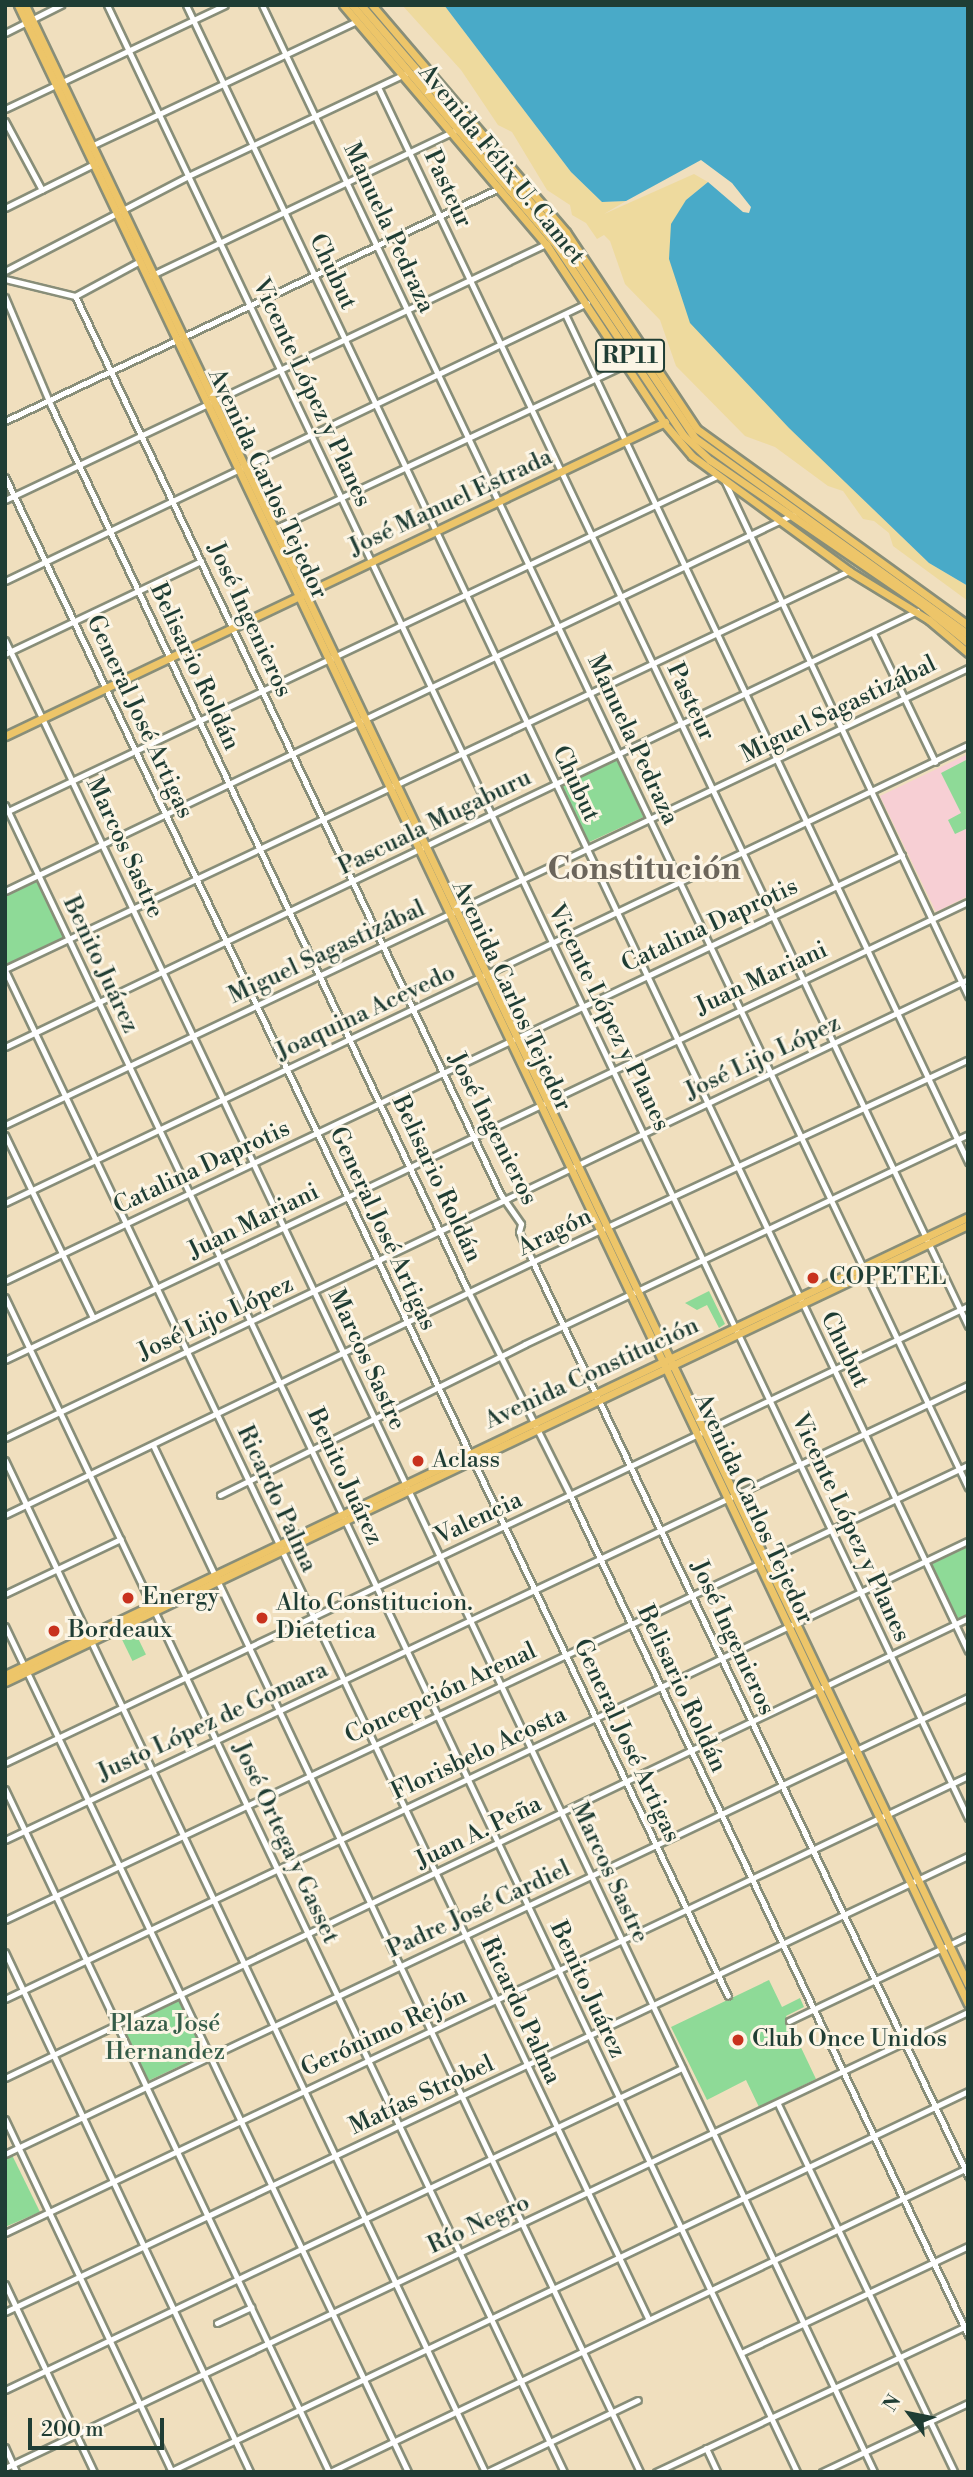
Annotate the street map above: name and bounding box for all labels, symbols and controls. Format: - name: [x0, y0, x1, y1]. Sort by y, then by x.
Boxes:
- street label: Avenida Félix U. Camet: [412, 59, 590, 271]
- street label: Manuela Pedraza: [336, 138, 440, 318]
- street label: Pasteur: [417, 146, 477, 232]
- street label: Chubut: [302, 230, 362, 314]
- street label: Vicente López y Planes: [245, 274, 377, 512]
- road number: RP11: [595, 336, 665, 376]
- street label: Avenida Carlos Tejedor: [201, 364, 333, 604]
- street label: José Manuel Estrada: [345, 443, 557, 563]
- street label: José Ingenieros: [201, 538, 297, 702]
- street label: Belisario Roldán: [143, 579, 245, 755]
- street label: General José Artigas: [79, 611, 199, 823]
- street label: Manuela Pedraza: [580, 650, 684, 830]
- street label: Miguel Sagastizábal: [737, 650, 941, 770]
- street label: Pasteur: [660, 659, 720, 745]
- street label: Chubut: [545, 742, 605, 826]
- street label: Pascuala Mugaburu: [334, 764, 536, 882]
- street label: Marcos Sastre: [79, 773, 169, 923]
- district label: Constitución: [547, 850, 741, 888]
- street label: Catalina Daprotis: [617, 873, 803, 979]
- street label: Avenida Carlos Tejedor: [445, 876, 577, 1116]
- street label: Benito Juárez: [56, 892, 144, 1038]
- street label: Miguel Sagastizábal: [224, 895, 430, 1011]
- street label: Vicente López y Planes: [541, 900, 675, 1136]
- street label: Juan Mariani: [692, 936, 832, 1022]
- street label: Joaquina Acevedo: [272, 959, 460, 1067]
- street label: José Lijo López: [681, 1009, 845, 1107]
- street label: José Ingenieros: [441, 1048, 543, 1210]
- street label: Belisario Roldán: [385, 1091, 487, 1267]
- street label: Catalina Daprotis: [109, 1115, 295, 1221]
- street label: General José Artigas: [322, 1123, 442, 1335]
- street label: Juan Mariani: [184, 1178, 324, 1266]
- street label: Aragón: [513, 1203, 597, 1263]
- place label: COPETEL: [829, 1264, 946, 1292]
- marker: COPETEL: [803, 1268, 823, 1288]
- street label: José Lijo López: [134, 1270, 298, 1368]
- street label: Marcos Sastre: [321, 1285, 411, 1435]
- street label: Chubut: [813, 1308, 875, 1392]
- street label: Avenida Constitución: [480, 1312, 704, 1436]
- street label: Avenida Carlos Tejedor: [687, 1389, 819, 1629]
- street label: Benito Juárez: [300, 1404, 388, 1550]
- street label: Vicente López y Planes: [784, 1409, 916, 1647]
- street label: Ricardo Palma: [229, 1421, 323, 1577]
- place label: Aclass: [432, 1447, 500, 1475]
- marker: Aclass: [410, 1453, 426, 1469]
- street label: Valencia: [431, 1486, 527, 1552]
- street label: José Ingenieros: [684, 1556, 780, 1720]
- place label: Energy: [142, 1584, 219, 1612]
- marker: Energy: [120, 1590, 136, 1606]
- place label: Alto Constitucion. Dietetica: [276, 1590, 473, 1646]
- street label: Belisario Roldán: [630, 1601, 732, 1777]
- marker: Alto Constitucion. Dietetica: [254, 1610, 270, 1626]
- place label: Bordeaux: [68, 1617, 172, 1645]
- marker: Bordeaux: [46, 1623, 62, 1639]
- street label: General José Artigas: [566, 1635, 686, 1847]
- street label: Concepción Arenal: [341, 1637, 541, 1751]
- street label: Justo López de Gomara: [93, 1656, 333, 1788]
- street label: Florisbelo Acosta: [387, 1701, 571, 1807]
- street label: José Ortega y Gasset: [226, 1738, 344, 1948]
- street label: Juan A. Peña: [411, 1790, 547, 1876]
- street label: Marcos Sastre: [564, 1798, 654, 1948]
- street label: Padre José Cardiel: [383, 1855, 575, 1965]
- street label: Benito Juárez: [543, 1917, 631, 2063]
- street label: Ricardo Palma: [473, 1933, 567, 2089]
- street label: Gerónimo Rejón: [297, 1982, 471, 2084]
- park label: Plaza José Hernandez: [105, 2011, 225, 2067]
- place label: Club Once Unidos: [752, 2026, 947, 2054]
- marker: Club Once Unidos: [730, 2032, 746, 2048]
- street label: Matías Strobel: [345, 2050, 499, 2142]
- street label: Río Negro: [423, 2189, 535, 2261]
- north arrow: [875, 2379, 945, 2449]
- text: N: [878, 2390, 906, 2416]
- scale bar: [32, 2404, 168, 2448]
- text: 200 m: [41, 2417, 104, 2443]

